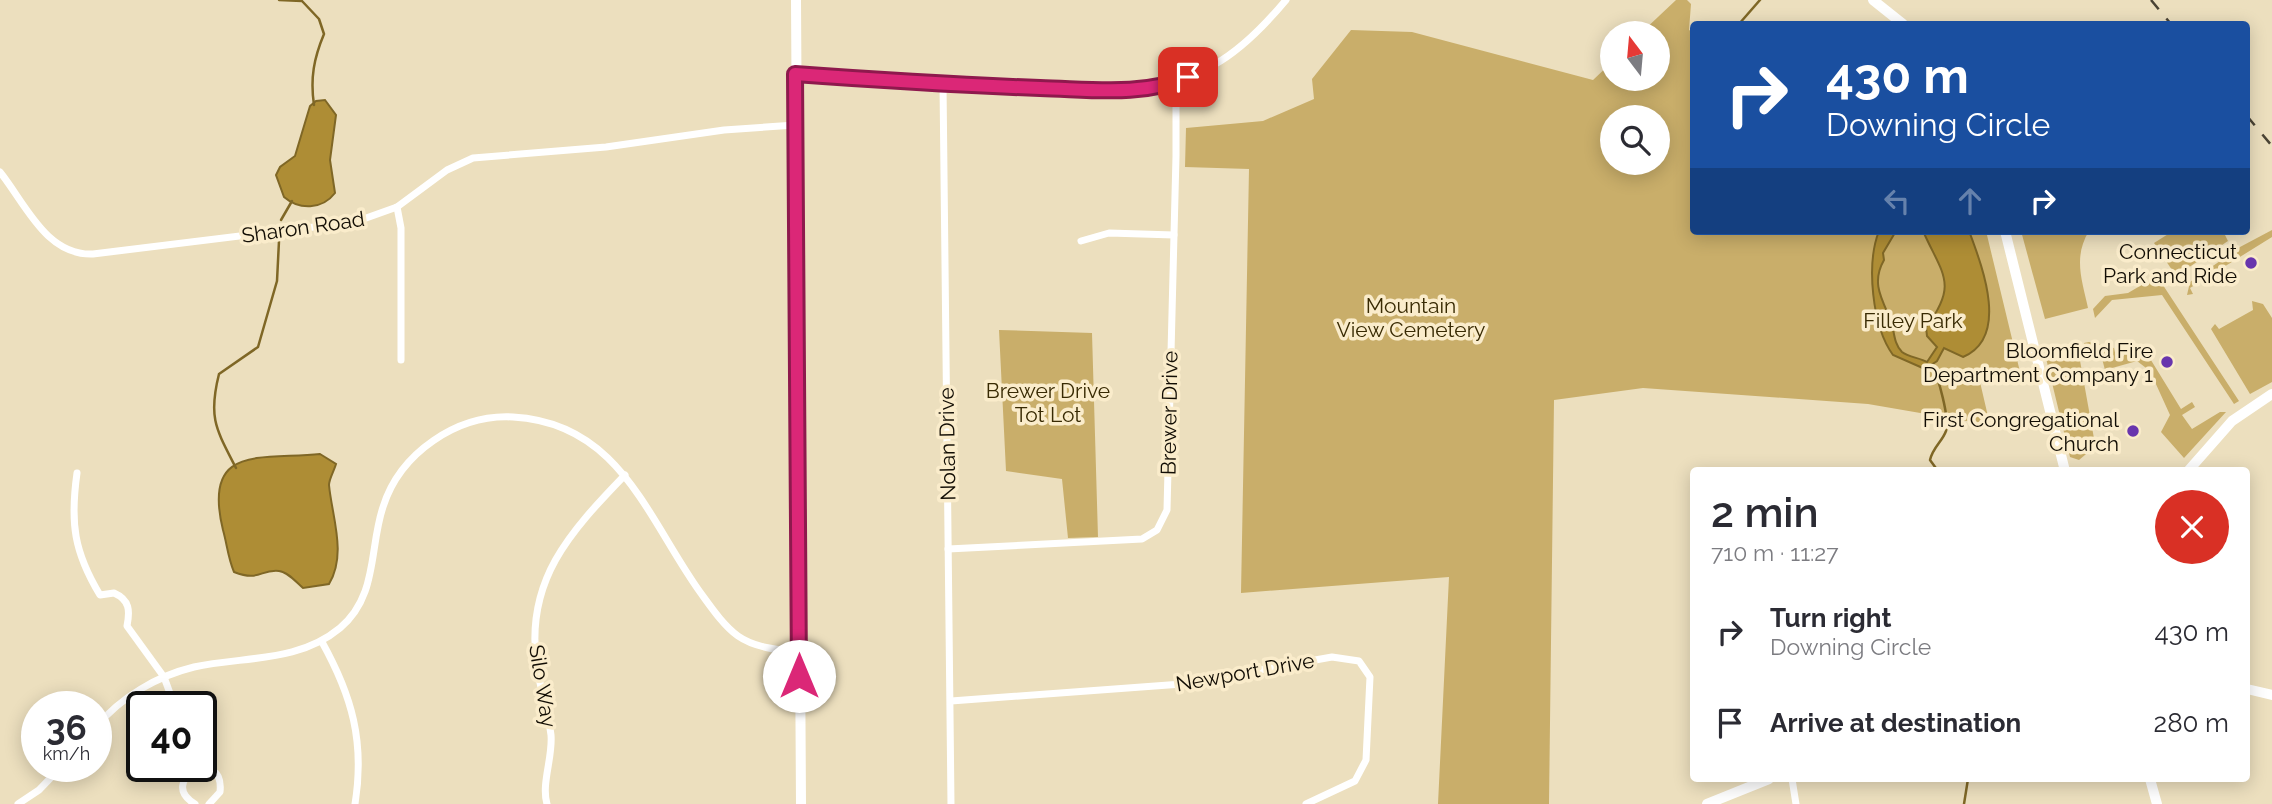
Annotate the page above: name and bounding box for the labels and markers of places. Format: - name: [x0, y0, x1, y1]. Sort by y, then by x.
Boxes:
- pin: [1158, 47, 1218, 107]
- place label: Connecticut Park and Ride: [2103, 239, 2237, 288]
- marker: Connecticut Park and Ride: [2243, 255, 2259, 271]
- place label: Bloomfield Fire Department Company 1: [1923, 338, 2153, 387]
- marker: Bloomfield Fire Department Company 1: [2159, 354, 2175, 370]
- place label: First Congregational Church: [1923, 407, 2119, 456]
- marker: First Congregational Church: [2125, 423, 2141, 439]

